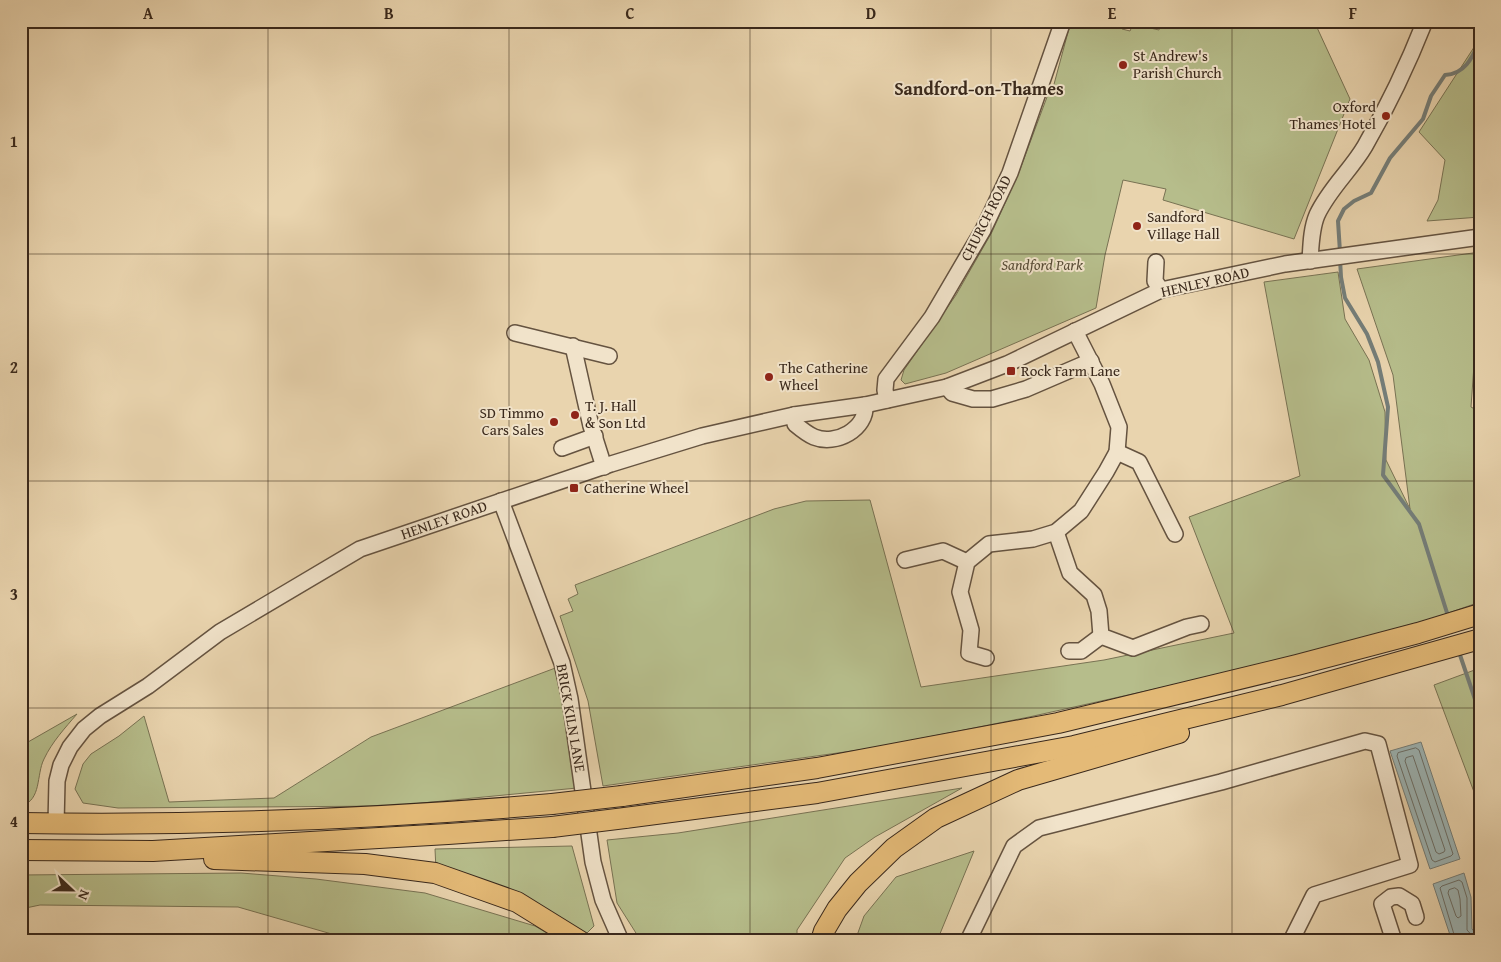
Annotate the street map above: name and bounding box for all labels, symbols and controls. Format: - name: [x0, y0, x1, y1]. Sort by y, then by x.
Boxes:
- text: A: [143, 1, 154, 25]
- text: B: [384, 1, 394, 25]
- text: C: [625, 1, 635, 25]
- text: D: [866, 1, 876, 25]
- text: E: [1108, 1, 1117, 25]
- text: F: [1349, 1, 1357, 25]
- place label: St Andrew's Parish Church: [1133, 45, 1222, 83]
- marker: St Andrew's Parish Church: [1117, 59, 1129, 71]
- district label: Sandford-on-Thames: [894, 75, 1064, 102]
- place label: Oxford Thames Hotel: [1289, 96, 1376, 134]
- marker: Oxford Thames Hotel: [1380, 110, 1392, 122]
- text: 1: [10, 129, 18, 153]
- street label: CHURCH ROAD: [955, 171, 1016, 264]
- place label: Sandford Village Hall: [1147, 206, 1220, 244]
- marker: Sandford Village Hall: [1131, 220, 1143, 232]
- park label: Sandford Park: [1001, 254, 1083, 275]
- street label: HENLEY ROAD: [1159, 261, 1251, 302]
- text: 2: [10, 355, 18, 379]
- place label: The Catherine Wheel: [779, 357, 868, 395]
- place label: Rock Farm Lane: [1021, 360, 1120, 381]
- marker: Rock Farm Lane: [1005, 365, 1017, 377]
- marker: The Catherine Wheel: [763, 371, 775, 383]
- place label: T. J. Hall & Son Ltd: [585, 395, 646, 433]
- place label: SD Timmo Cars Sales: [479, 402, 544, 440]
- marker: T. J. Hall & Son Ltd: [569, 409, 581, 421]
- marker: SD Timmo Cars Sales: [548, 416, 560, 428]
- place label: Catherine Wheel: [584, 477, 689, 498]
- marker: Catherine Wheel: [568, 482, 580, 494]
- street label: HENLEY ROAD: [398, 495, 490, 544]
- text: 3: [10, 582, 18, 606]
- street label: BRICK KILN LANE: [552, 662, 591, 774]
- text: 4: [10, 809, 18, 833]
- north arrow: [48, 864, 98, 914]
- text: N: [73, 887, 95, 904]

